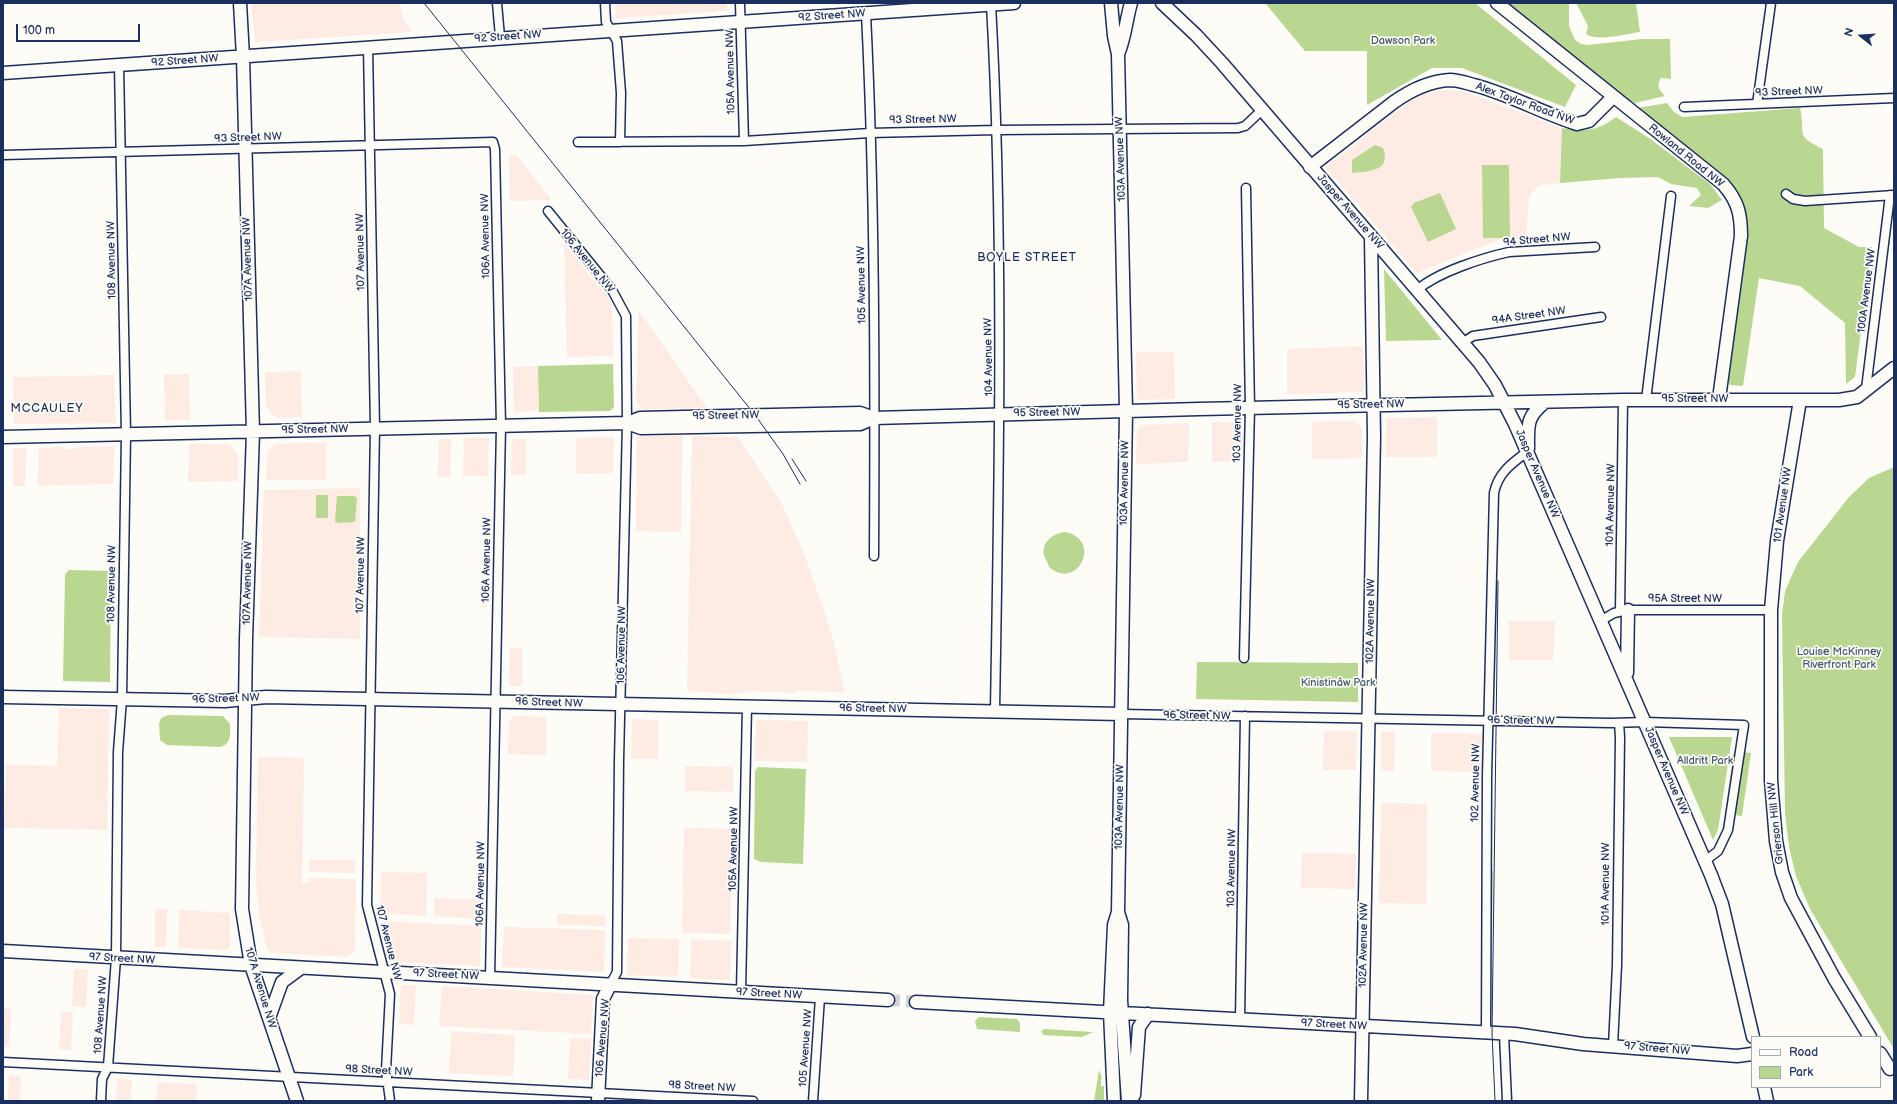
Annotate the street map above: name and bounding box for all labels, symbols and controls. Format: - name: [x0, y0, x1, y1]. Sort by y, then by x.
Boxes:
- street label: 92 Street NW: [798, 7, 866, 25]
- scale bar: [18, 16, 142, 42]
- north arrow: [1841, 16, 1881, 56]
- text: 100 m: [23, 23, 55, 38]
- text: N: [1842, 27, 1856, 38]
- street label: 92 Street NW: [474, 28, 542, 46]
- street label: 105A Avenue NW: [724, 29, 738, 115]
- park label: Dawson Park: [1371, 34, 1435, 48]
- street label: 92 Street NW: [151, 52, 219, 70]
- street label: Alex Taylor Road NW: [1474, 80, 1576, 128]
- street label: 93 Street NW: [1755, 84, 1823, 100]
- street label: 93 Street NW: [889, 113, 957, 127]
- street label: 103A Avenue NW: [1113, 116, 1129, 202]
- street label: Rowland Road NW: [1646, 121, 1726, 191]
- street label: 93 Street NW: [214, 130, 282, 146]
- street label: Jasper Avenue NW: [1314, 172, 1386, 252]
- street label: 106A Avenue NW: [479, 193, 493, 279]
- street label: 107 Avenue NW: [354, 213, 368, 291]
- street label: 107A Avenue NW: [240, 217, 256, 301]
- street label: 108 Avenue NW: [105, 221, 119, 299]
- street label: 106 Avenue NW: [557, 226, 617, 296]
- street label: 94 Street NW: [1503, 230, 1571, 250]
- street label: 105 Avenue NW: [855, 246, 869, 324]
- street label: 100A Avenue NW: [1855, 248, 1879, 334]
- district label: BOYLE STREET: [977, 251, 1077, 265]
- street label: 94A Street NW: [1491, 304, 1567, 328]
- street label: 104 Avenue NW: [982, 318, 996, 396]
- street label: 103 Avenue NW: [1231, 384, 1245, 462]
- street label: 95 Street NW: [1661, 392, 1729, 406]
- street label: 95 Street NW: [1337, 398, 1405, 412]
- district label: MCCAULEY: [10, 402, 84, 416]
- street label: 95 Street NW: [1013, 406, 1081, 420]
- street label: 95 Street NW: [692, 409, 760, 423]
- street label: 95 Street NW: [281, 423, 349, 437]
- street label: Jasper Avenue NW: [1512, 428, 1562, 520]
- street label: 103A Avenue NW: [1118, 440, 1132, 526]
- street label: 101A Avenue NW: [1604, 463, 1618, 547]
- street label: 101 Avenue NW: [1771, 466, 1795, 544]
- street label: 106A Avenue NW: [480, 517, 494, 603]
- street label: 107 Avenue NW: [354, 536, 368, 614]
- street label: 107A Avenue NW: [241, 541, 255, 625]
- street label: 108 Avenue NW: [105, 545, 119, 623]
- street label: 102A Avenue NW: [1364, 578, 1378, 664]
- street label: 95A Street NW: [1648, 592, 1722, 606]
- street label: 106 Avenue NW: [615, 606, 629, 684]
- park label: Louise McKinney Riverfront Park: [1797, 645, 1881, 671]
- park label: Kinistinâw Park: [1301, 676, 1375, 690]
- street label: 96 Street NW: [192, 691, 260, 707]
- street label: 96 Street NW: [515, 695, 583, 711]
- street label: 96 Street NW: [839, 702, 907, 716]
- street label: 96 Street NW: [1163, 709, 1231, 723]
- street label: 96 Street NW: [1487, 714, 1555, 728]
- street label: Jasper Avenue NW: [1641, 725, 1691, 817]
- street label: 102 Avenue NW: [1469, 744, 1483, 822]
- park label: Alldritt Park: [1677, 754, 1733, 768]
- street label: 103A Avenue NW: [1113, 764, 1127, 850]
- street label: Grierson Hill NW: [1765, 781, 1787, 865]
- street label: 105A Avenue NW: [727, 806, 741, 892]
- street label: 103 Avenue NW: [1225, 829, 1239, 907]
- street label: 106A Avenue NW: [474, 841, 488, 927]
- street label: 101A Avenue NW: [1599, 843, 1613, 925]
- street label: 102A Avenue NW: [1357, 902, 1371, 988]
- street label: 107 Avenue NW: [372, 904, 404, 982]
- street label: 107A Avenue NW: [241, 946, 279, 1030]
- street label: 97 Street NW: [89, 951, 155, 967]
- street label: 97 Street NW: [413, 967, 479, 983]
- street label: 108 Avenue NW: [92, 975, 110, 1055]
- street label: 97 Street NW: [736, 986, 802, 1002]
- street label: 106 Avenue NW: [593, 998, 613, 1078]
- street label: 105 Avenue NW: [797, 1008, 815, 1088]
- street label: 97 Street NW: [1301, 1017, 1367, 1033]
- legend: [1751, 1036, 1881, 1088]
- street label: 97 Street NW: [1623, 1040, 1691, 1058]
- text: Road: [1789, 1045, 1818, 1060]
- street label: 98 Street NW: [345, 1063, 413, 1079]
- text: Park: [1789, 1065, 1813, 1080]
- street label: 98 Street NW: [668, 1079, 736, 1095]

